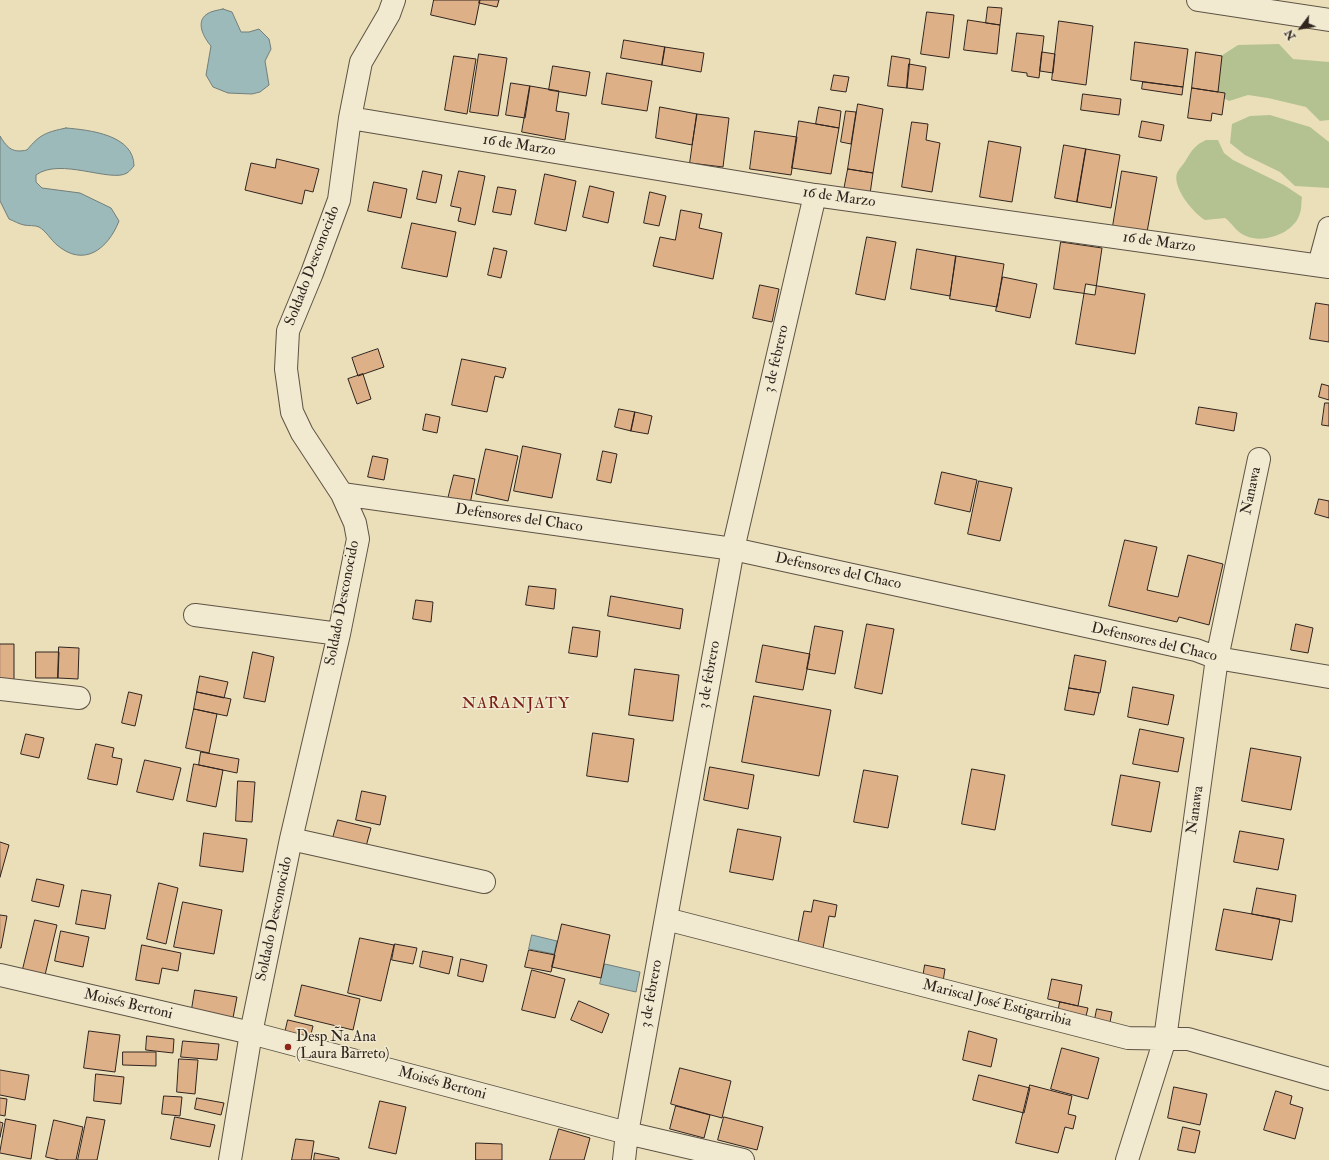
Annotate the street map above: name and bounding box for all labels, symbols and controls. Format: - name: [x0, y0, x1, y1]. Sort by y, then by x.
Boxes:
- north arrow: [1281, 8, 1321, 48]
- text: N: [1282, 27, 1299, 42]
- street label: 16 de Marzo: [481, 131, 557, 161]
- street label: 16 de Marzo: [801, 184, 877, 212]
- street label: Soldado Desconocido: [282, 204, 344, 328]
- street label: 16 de Marzo: [1121, 229, 1197, 257]
- street label: 3 de febrero: [761, 324, 793, 394]
- street label: Nanawa: [1238, 465, 1266, 517]
- street label: Defensores del Chaco: [454, 501, 584, 537]
- street label: Soldado Desconocido: [322, 539, 364, 667]
- street label: Defensores del Chaco: [773, 550, 903, 594]
- street label: Defensores del Chaco: [1089, 620, 1219, 666]
- street label: 3 de febrero: [695, 640, 725, 710]
- district label: NARANJATY: [462, 695, 570, 715]
- street label: Nanawa: [1184, 785, 1208, 835]
- street label: Soldado Desconocido: [253, 855, 297, 983]
- street label: 3 de febrero: [637, 959, 667, 1029]
- street label: Mariscal José Estigarribia: [921, 977, 1073, 1031]
- street label: Moisés Bertoni: [82, 986, 174, 1024]
- place label: Desp Ña Ana (Laura Barreto): [296, 1029, 389, 1064]
- marker: Desp Ña Ana (Laura Barreto): [283, 1042, 293, 1052]
- street label: Moisés Bertoni: [396, 1064, 488, 1104]

